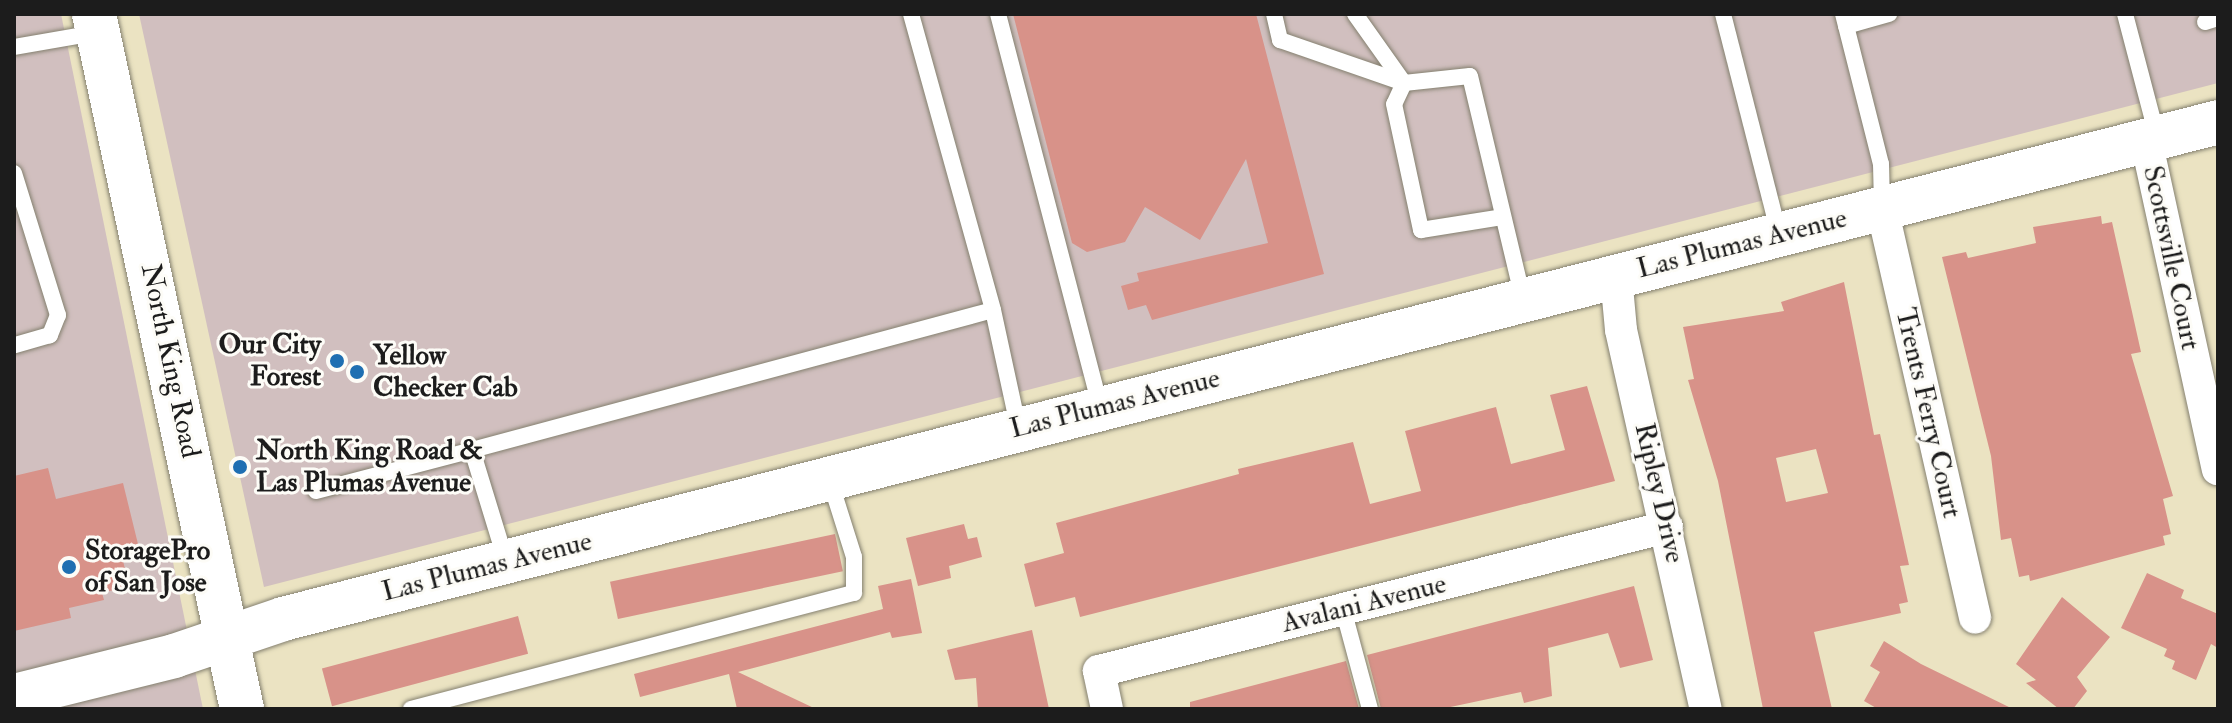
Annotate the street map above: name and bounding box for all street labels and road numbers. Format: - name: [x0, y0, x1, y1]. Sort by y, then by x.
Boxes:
- street label: Scottsville Court: [2135, 163, 2207, 353]
- street label: Las Plumas Avenue: [1634, 202, 1850, 286]
- street label: North King Road: [133, 261, 207, 461]
- street label: Trents Ferry Court: [1888, 305, 1968, 521]
- street label: Las Plumas Avenue: [1007, 362, 1223, 446]
- street label: Ripley Drive: [1627, 420, 1691, 566]
- street label: Las Plumas Avenue: [379, 525, 595, 609]
- street label: Avalani Avenue: [1278, 567, 1450, 641]

